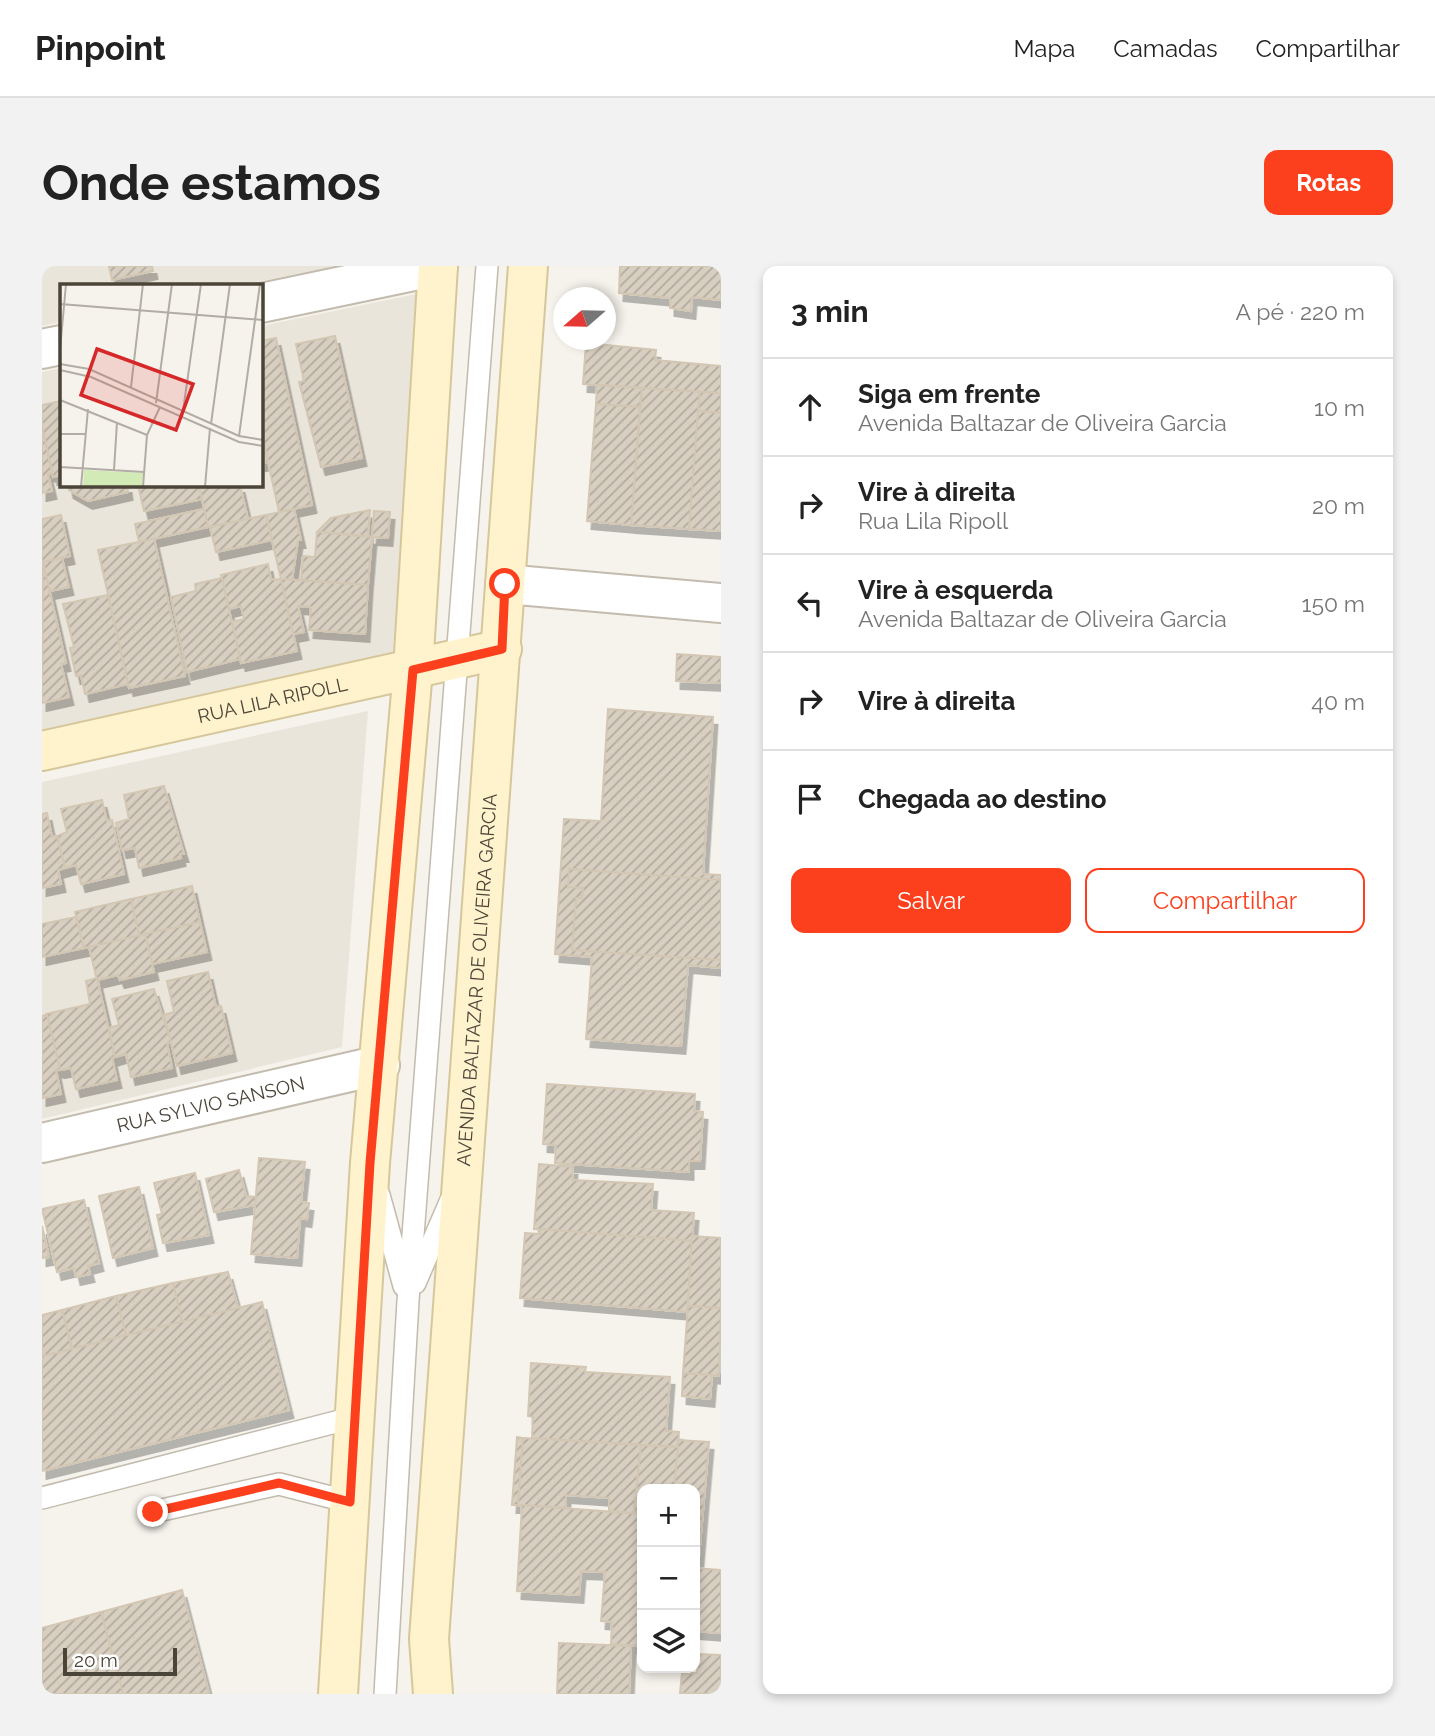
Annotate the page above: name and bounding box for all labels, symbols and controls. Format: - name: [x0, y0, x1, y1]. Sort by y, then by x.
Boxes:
- text: Pinpoint: [35, 29, 166, 68]
- text: Mapa: [1013, 34, 1075, 63]
- text: Camadas: [1113, 34, 1218, 63]
- text: Compartilhar: [1256, 34, 1400, 63]
- button: Rotas: [1264, 150, 1393, 215]
- text: Onde estamos: [42, 154, 381, 211]
- inset map: [60, 284, 262, 486]
- north arrow: [553, 287, 616, 350]
- text: 3 min: [791, 294, 869, 329]
- text: A pé · 220 m: [1235, 298, 1365, 325]
- text: Siga em frente: [858, 379, 1040, 409]
- icon: ahead: [791, 388, 829, 426]
- text: 10 m: [1314, 394, 1365, 421]
- text: Avenida Baltazar de Oliveira Garcia: [858, 409, 1227, 436]
- text: Vire à direita: [858, 477, 1015, 507]
- icon: right: [791, 486, 829, 524]
- text: 20 m: [1312, 492, 1365, 519]
- text: Rua Lila Ripoll: [858, 507, 1008, 534]
- route start: [489, 568, 520, 599]
- text: Vire à esquerda: [858, 575, 1053, 605]
- icon: left: [791, 584, 829, 622]
- text: 150 m: [1302, 590, 1365, 617]
- text: Avenida Baltazar de Oliveira Garcia: [858, 605, 1227, 632]
- street label: RUA LILA RIPOLL: [195, 673, 349, 727]
- icon: right: [791, 682, 829, 720]
- text: Vire à direita: [858, 686, 1015, 716]
- text: 40 m: [1311, 688, 1365, 715]
- icon: arrive: [791, 780, 829, 818]
- text: Chegada ao destino: [858, 784, 1107, 814]
- street label: AVENIDA BALTAZAR DE OLIVEIRA GARCIA: [452, 793, 501, 1167]
- button: Salvar: [791, 868, 1071, 933]
- button: Compartilhar: [1085, 868, 1365, 933]
- street label: RUA SYLVIO SANSON: [114, 1072, 307, 1136]
- map controls: [637, 1484, 700, 1673]
- button: +: [637, 1484, 700, 1547]
- route end: [137, 1496, 168, 1527]
- button: −: [637, 1547, 700, 1610]
- button: layers: [637, 1610, 700, 1673]
- scale bar: [63, 1645, 177, 1677]
- text: 20 m: [74, 1649, 118, 1671]

